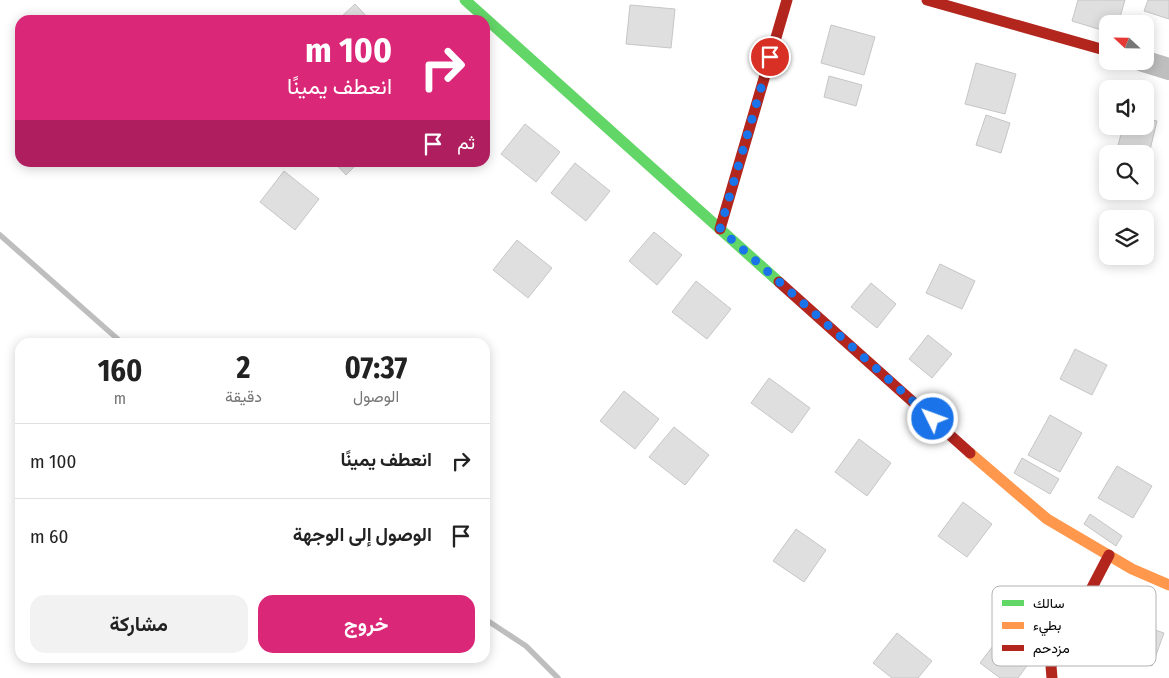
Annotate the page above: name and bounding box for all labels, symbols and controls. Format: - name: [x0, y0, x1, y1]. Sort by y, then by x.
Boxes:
- north arrow: [1099, 15, 1154, 70]
- map controls: [1099, 15, 1154, 265]
- text: 100 m: [305, 29, 392, 71]
- icon: right: [410, 35, 475, 100]
- pin: [749, 36, 791, 78]
- icon: arrive: [756, 43, 784, 71]
- text: انعطف يمينًا: [287, 73, 392, 100]
- button: sound: [1099, 80, 1154, 135]
- icon: arrive: [419, 130, 447, 158]
- text: ثم: [457, 131, 475, 154]
- button: search: [1099, 145, 1154, 200]
- button: layers: [1099, 210, 1154, 265]
- text: 2: [237, 350, 250, 386]
- text: 07:37: [345, 350, 407, 386]
- text: 160: [98, 353, 142, 389]
- text: دقيقة: [225, 387, 262, 406]
- text: الوصول: [353, 387, 399, 406]
- text: m: [114, 389, 126, 408]
- position arrow: [906, 392, 958, 444]
- icon: right: [447, 447, 475, 475]
- text: انعطف يمينًا: [340, 448, 432, 471]
- text: 100 m: [30, 450, 76, 473]
- icon: arrive: [447, 522, 475, 550]
- text: الوصول إلى الوجهة: [293, 523, 432, 546]
- text: 60 m: [30, 525, 68, 548]
- legend: [992, 586, 1156, 666]
- button: مشاركة: [30, 595, 248, 653]
- button: خروج: [258, 595, 475, 653]
- text: سالك: [1033, 595, 1064, 612]
- text: بطيء: [1033, 617, 1061, 637]
- text: مزدحم: [1033, 640, 1070, 657]

